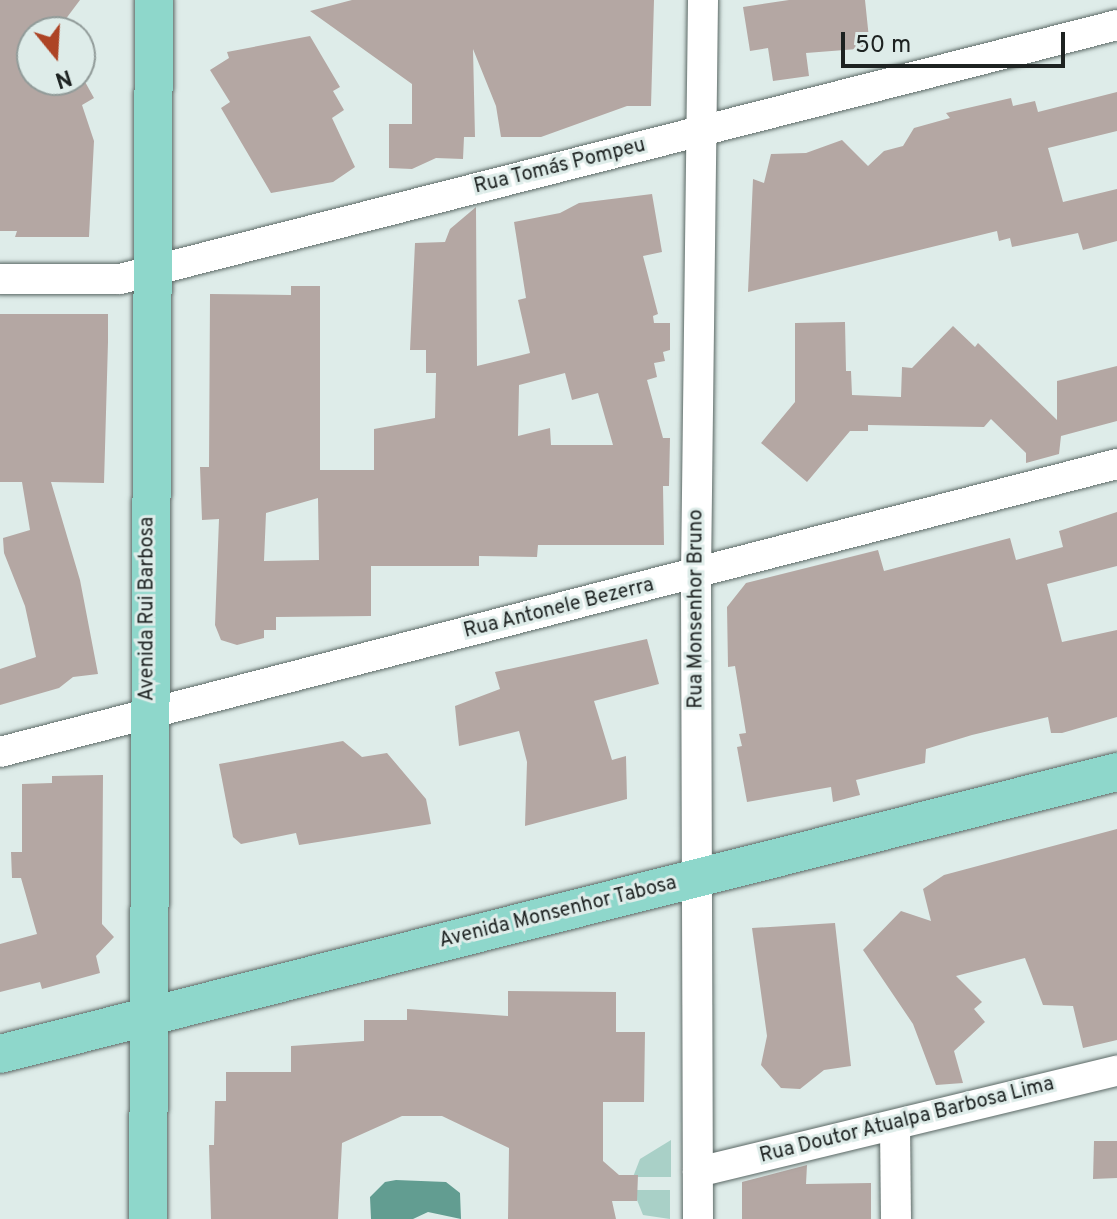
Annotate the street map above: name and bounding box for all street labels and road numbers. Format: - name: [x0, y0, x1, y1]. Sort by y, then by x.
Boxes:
- street label: Rua Tomás Pompeu: [471, 134, 649, 200]
- street label: Rua Monsenhor Bruno: [685, 509, 709, 709]
- street label: Avenida Rui Barbosa: [136, 517, 160, 701]
- street label: Rua Antonele Bezerra: [461, 574, 657, 644]
- street label: Avenida Monsenhor Tabosa: [436, 872, 680, 954]
- street label: Rua Doutor Atualpa Barbosa Lima: [757, 1073, 1057, 1169]

